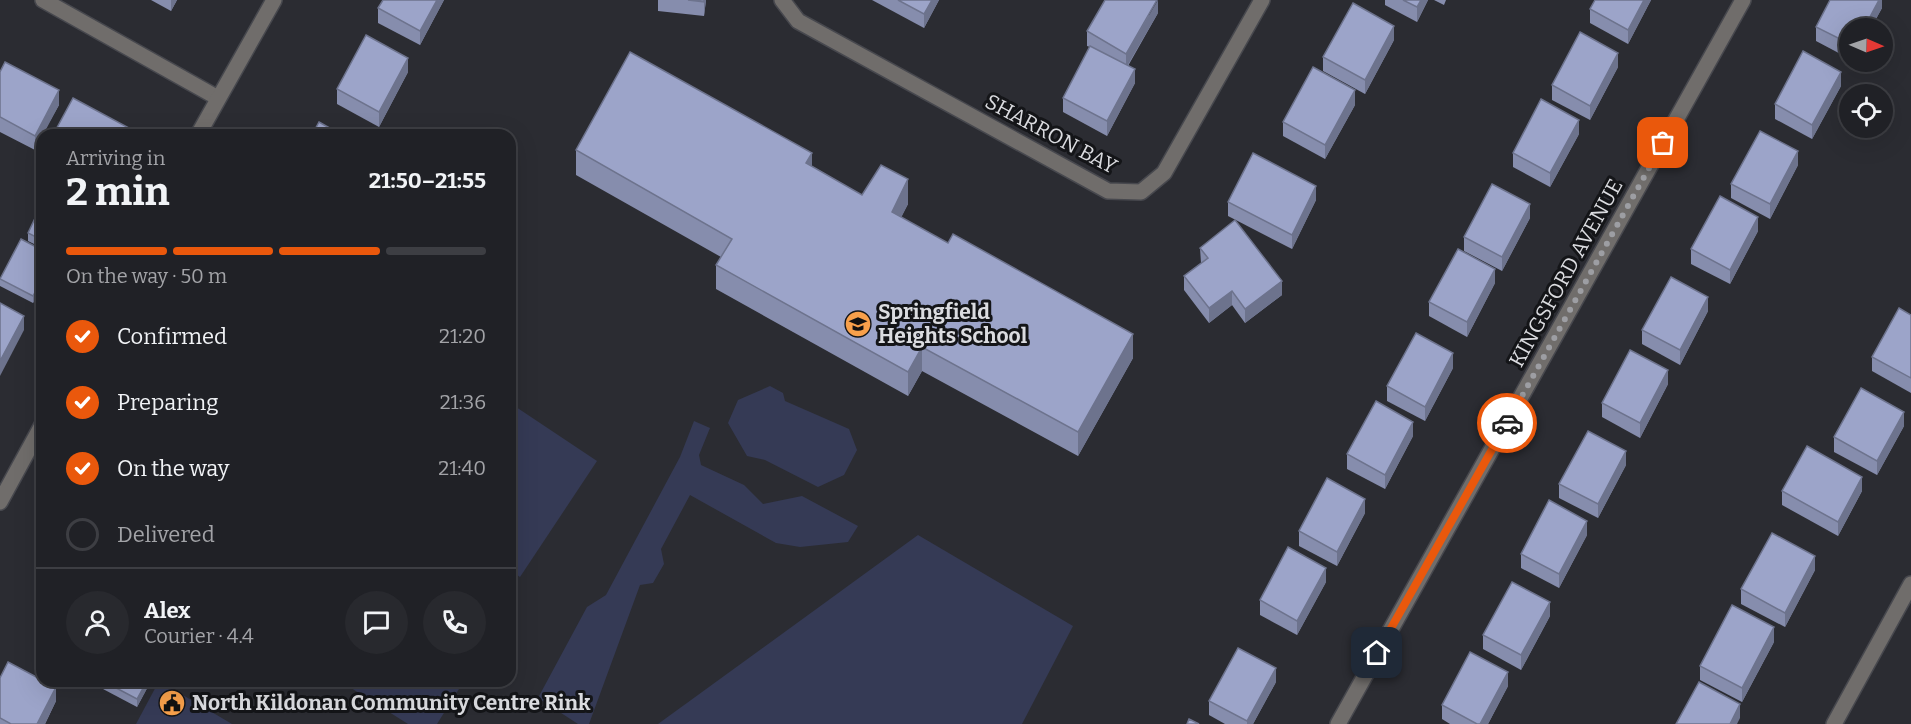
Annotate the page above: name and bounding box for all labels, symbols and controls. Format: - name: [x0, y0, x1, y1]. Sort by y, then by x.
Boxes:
- north arrow: [1839, 18, 1893, 72]
- map controls: [1839, 18, 1893, 138]
- button: locate: [1839, 84, 1893, 138]
- street label: SHARRON BAY: [981, 88, 1122, 180]
- pin: [1637, 117, 1688, 168]
- icon: bag: [1646, 126, 1679, 159]
- text: Arriving in: [66, 146, 165, 170]
- text: 21:50–21:55: [369, 167, 486, 194]
- text: 2 min: [66, 169, 170, 215]
- street label: KINGSFORD AVENUE: [1503, 174, 1629, 372]
- text: On the way · 50 m: [66, 264, 227, 288]
- place label: Springfield Heights School: [878, 299, 1028, 349]
- school or university icon: Springfield Heights School: [843, 309, 873, 339]
- icon: check: [66, 320, 99, 353]
- text: Confirmed: [117, 323, 227, 350]
- text: 21:20: [439, 324, 486, 348]
- icon: check: [66, 386, 99, 419]
- text: Preparing: [117, 389, 219, 416]
- text: 21:36: [440, 390, 486, 414]
- courier: [1477, 393, 1537, 453]
- icon: car: [1491, 407, 1524, 440]
- icon: check: [66, 452, 99, 485]
- text: On the way: [117, 455, 229, 482]
- text: 21:40: [438, 456, 486, 480]
- text: Delivered: [117, 521, 215, 548]
- button: person: [66, 591, 129, 654]
- button: chat: [345, 591, 408, 654]
- button: phone: [423, 591, 486, 654]
- text: Alex: [144, 597, 190, 624]
- text: Courier · 4.4: [144, 624, 254, 648]
- pin: [1351, 627, 1402, 678]
- icon: home: [1360, 636, 1393, 669]
- public building icon: North Kildonan Community Centre Rink: [157, 688, 187, 718]
- place label: North Kildonan Community Centre Rink: [192, 690, 591, 716]

